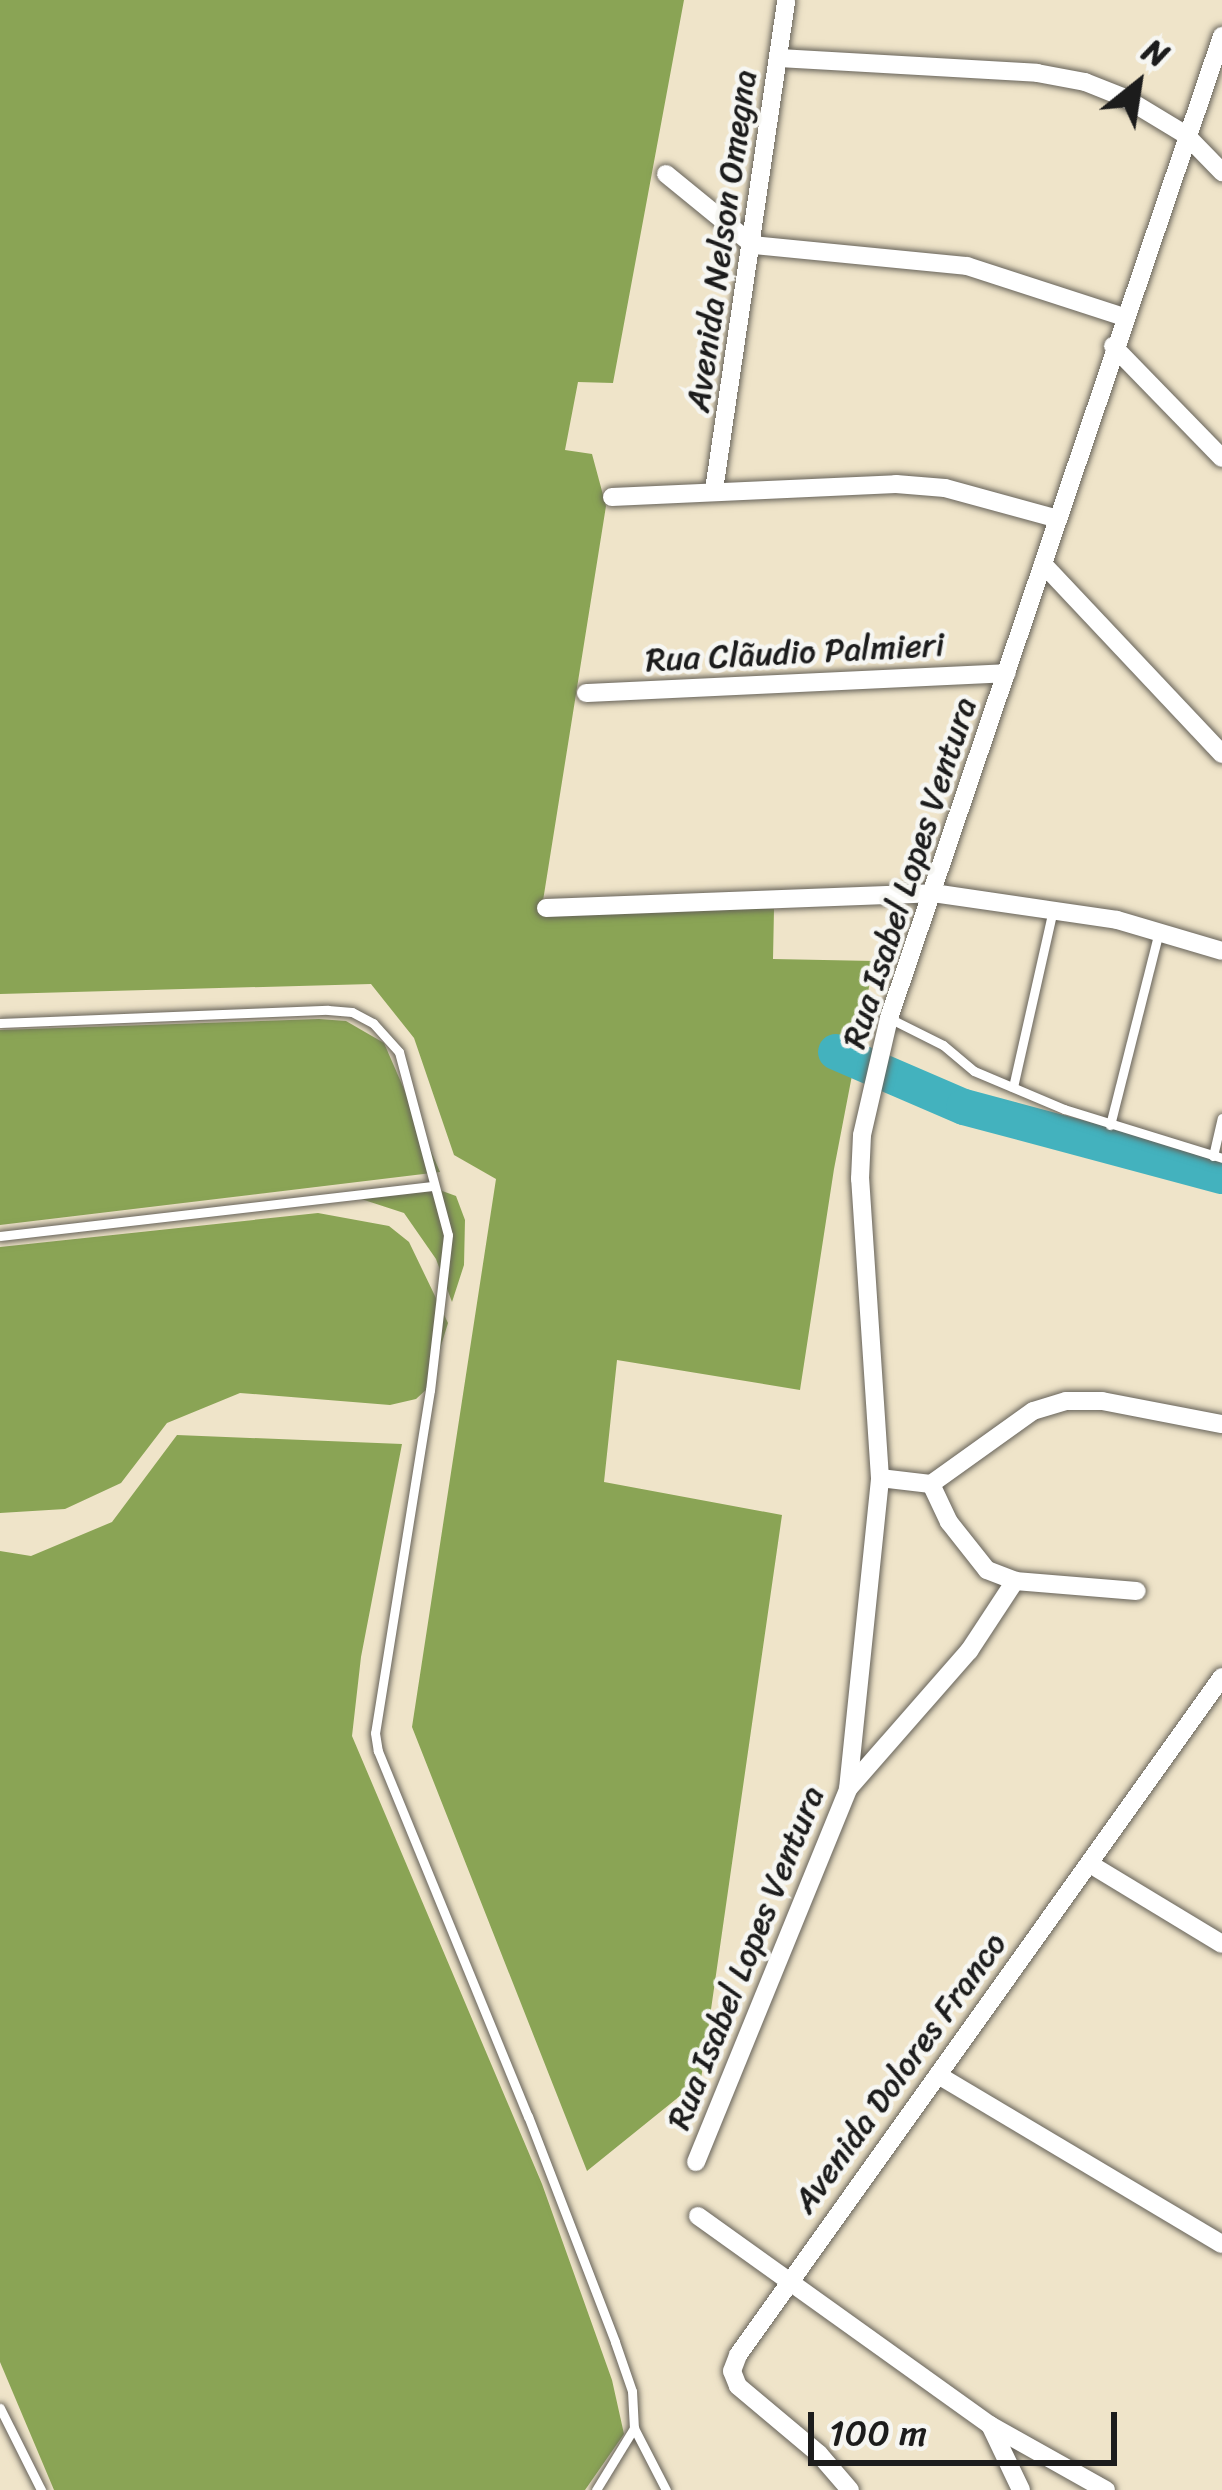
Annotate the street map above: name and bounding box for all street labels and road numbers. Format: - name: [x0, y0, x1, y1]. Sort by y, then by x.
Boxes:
- street label: Avenida Nelson Omegna: [678, 67, 766, 415]
- street label: Rua Clãudio Palmieri: [645, 625, 945, 681]
- street label: Rua Isabel Lopes Ventura: [835, 694, 985, 1052]
- street label: Rua Isabel Lopes Ventura: [659, 1782, 833, 2134]
- street label: Avenida Dolores Franco: [785, 1925, 1015, 2221]

